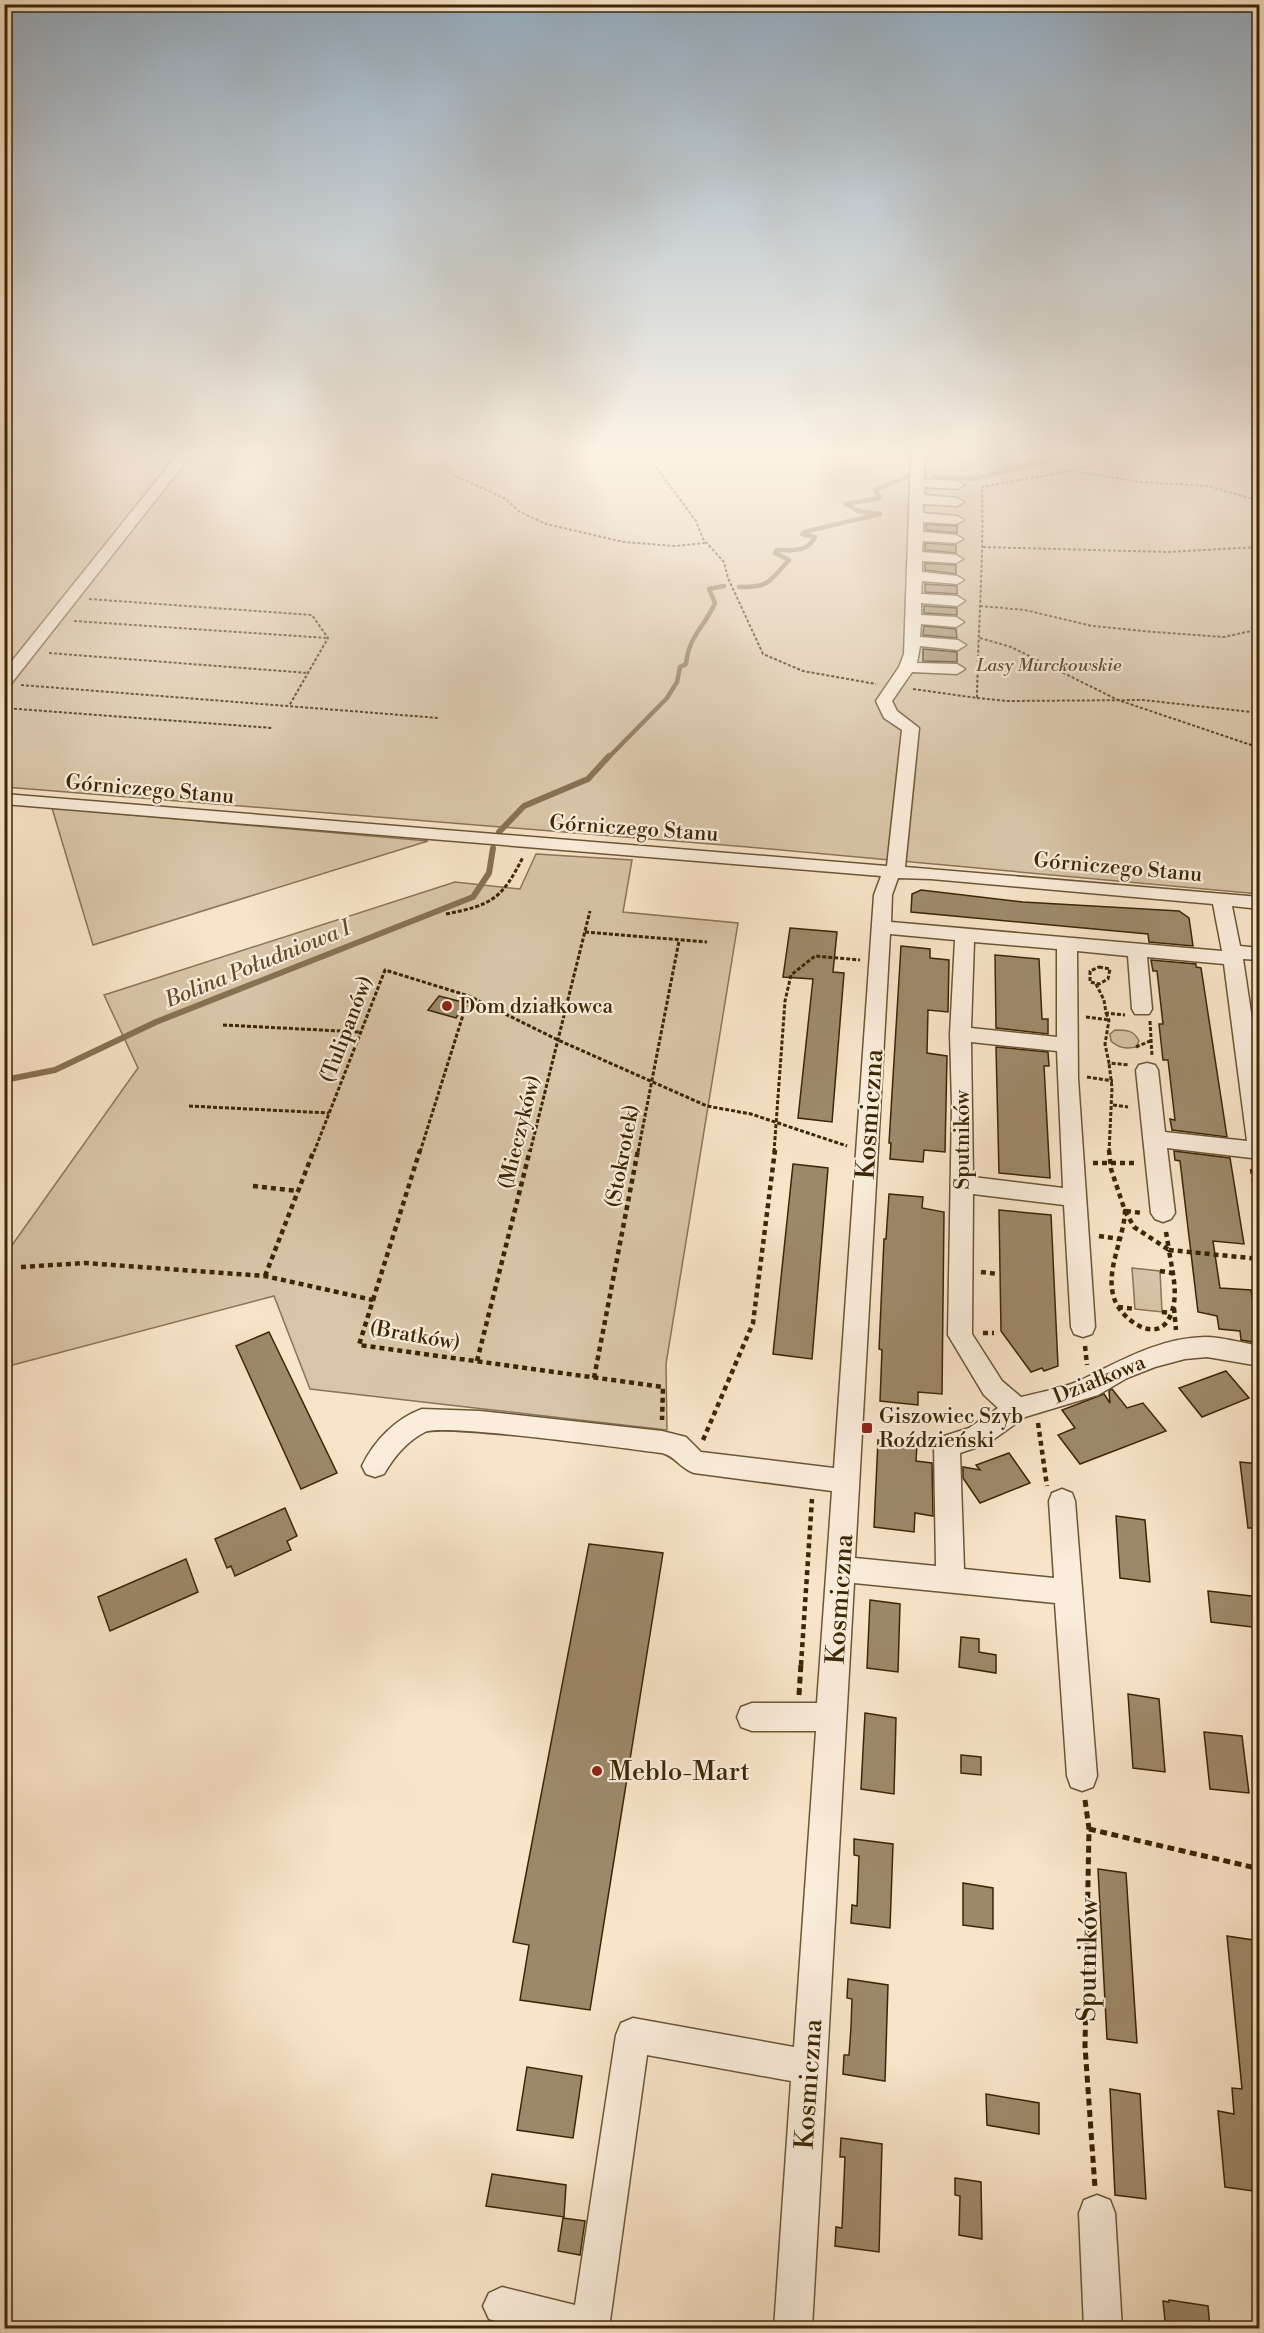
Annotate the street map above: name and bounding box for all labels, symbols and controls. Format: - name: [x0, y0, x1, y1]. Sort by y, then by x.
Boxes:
- park label: Lasy Murckowskie: [976, 654, 1122, 677]
- street label: Górniczego Stanu: [64, 770, 235, 810]
- street label: Górniczego Stanu: [549, 810, 719, 848]
- street label: Górniczego Stanu: [1032, 848, 1203, 888]
- water label: Bolina Południowa I: [160, 914, 356, 1014]
- street label: (Tulipanów): [315, 972, 379, 1086]
- place label: Dom działkowca: [459, 994, 614, 1020]
- marker: Dom działkowca: [440, 999, 454, 1013]
- street label: Kosmiczna: [849, 1047, 891, 1180]
- street label: (Mieczyków): [493, 1073, 547, 1192]
- street label: Sputników: [950, 1090, 976, 1190]
- street label: (Stokrotek): [600, 1103, 646, 1210]
- street label: (Bratków): [368, 1315, 462, 1357]
- street label: Działkowa: [1049, 1349, 1150, 1410]
- place label: Giszowiec Szyb Roździeński: [879, 1404, 1023, 1454]
- marker: Giszowiec Szyb Roździeński: [860, 1421, 874, 1435]
- street label: Kosmiczna: [819, 1532, 861, 1665]
- place label: Meblo-Mart: [609, 1756, 750, 1788]
- marker: Meblo-Mart: [590, 1764, 604, 1778]
- street label: Sputników: [1071, 1897, 1105, 2022]
- street label: Kosmiczna: [788, 2017, 830, 2150]

